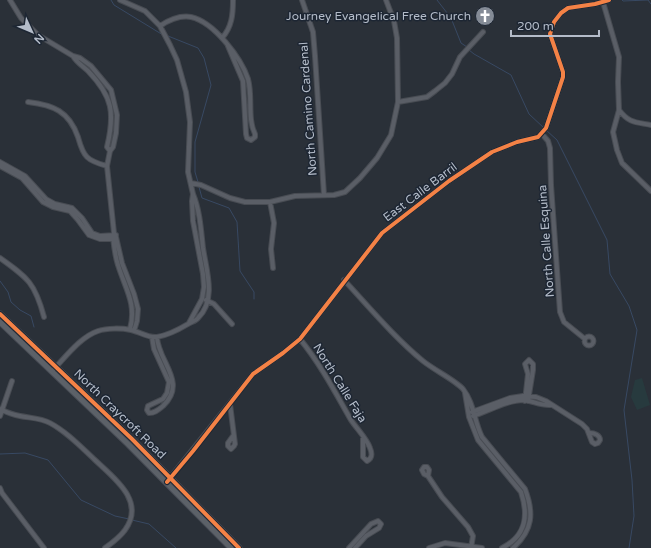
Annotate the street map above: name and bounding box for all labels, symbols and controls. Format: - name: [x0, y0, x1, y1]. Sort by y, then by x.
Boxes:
- church icon: Journey Evangelical Free Church: [474, 5, 496, 27]
- place label: Journey Evangelical Free Church: [286, 9, 471, 23]
- north arrow: [12, 12, 52, 52]
- scale bar: [511, 12, 599, 38]
- text: 200 m: [517, 19, 554, 33]
- text: N: [31, 31, 47, 46]
- street label: North Camino Cardenal: [296, 42, 320, 176]
- street label: East Calle Barril: [380, 160, 460, 224]
- street label: North Calle Esquina: [535, 184, 557, 298]
- street label: North Calle Faja: [310, 341, 370, 425]
- street label: North Craycroft Road: [71, 366, 169, 462]

